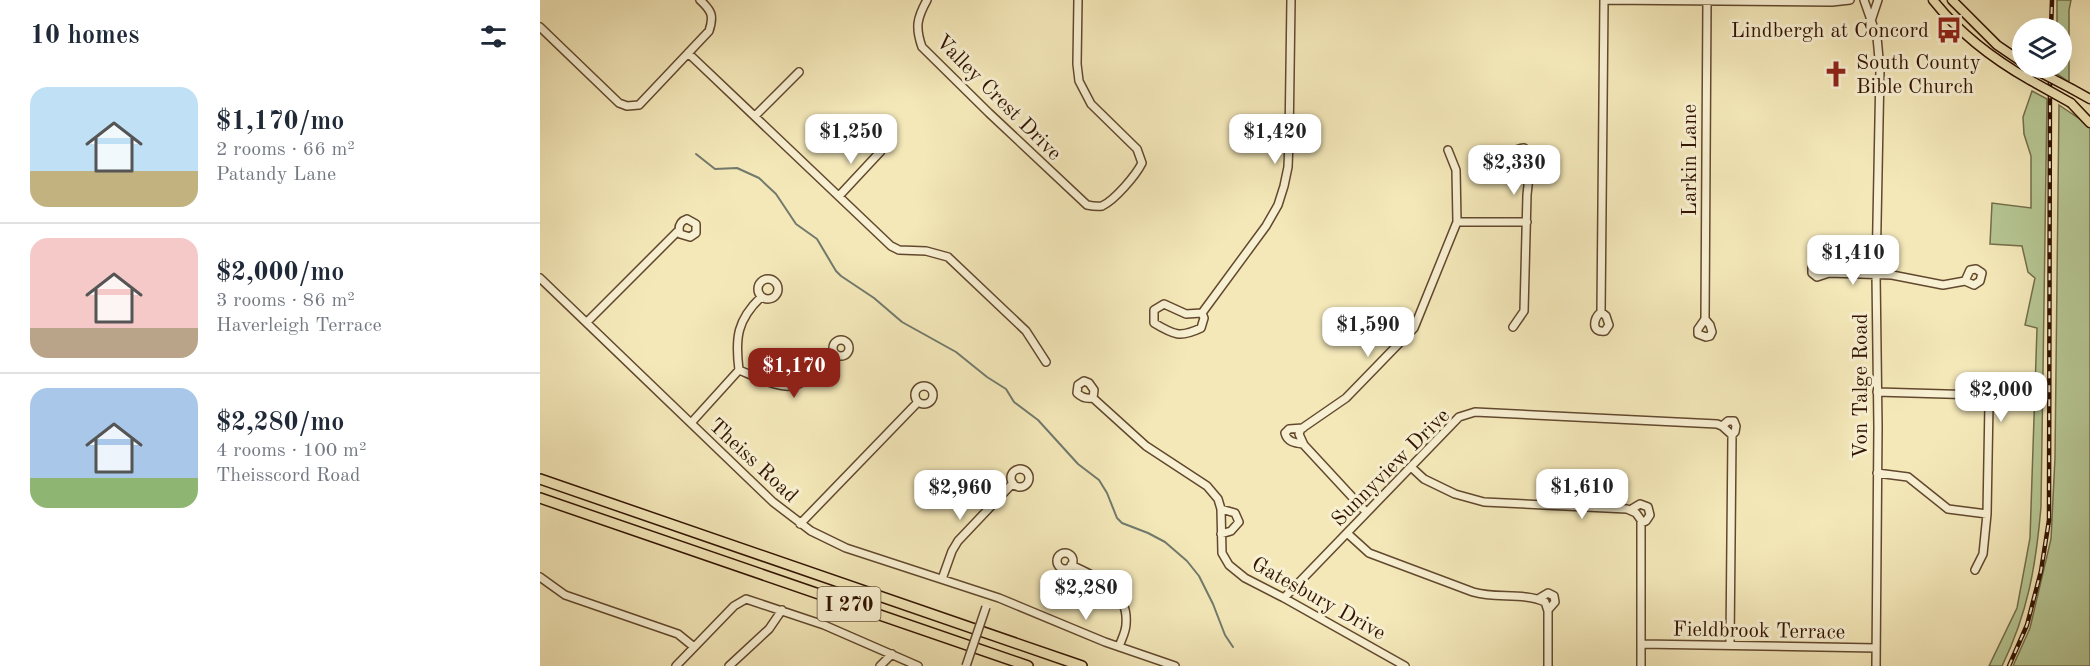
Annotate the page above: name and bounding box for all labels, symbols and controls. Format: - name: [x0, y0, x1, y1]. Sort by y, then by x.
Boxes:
- bus stop icon: Lindbergh at Concord: [1934, 15, 1964, 45]
- map controls: [2012, 18, 2072, 78]
- button: layers: [2012, 18, 2072, 78]
- icon: filters: [477, 20, 510, 53]
- place label: Lindbergh at Concord: [1731, 21, 1929, 42]
- text: 10 homes: [30, 23, 139, 49]
- street label: Valley Crest Drive: [931, 31, 1065, 165]
- place label: South County Bible Church: [1856, 53, 1981, 98]
- church icon: South County Bible Church: [1821, 59, 1851, 89]
- street label: Larkin Lane: [1680, 104, 1701, 216]
- text: $1,170/mo: [216, 109, 344, 135]
- icon: home: [78, 111, 150, 183]
- pin: $1,250: [802, 114, 900, 165]
- pin: $1,420: [1226, 114, 1324, 165]
- text: $1,250: [819, 123, 883, 143]
- text: $1,420: [1243, 123, 1307, 143]
- text: 2 rooms · 66 m²: [216, 140, 355, 160]
- pin: $2,330: [1465, 145, 1563, 196]
- text: $2,330: [1482, 154, 1546, 174]
- text: Patandy Lane: [216, 165, 336, 185]
- pin: $1,410: [1804, 235, 1902, 286]
- text: $1,410: [1821, 244, 1885, 264]
- text: $2,000/mo: [216, 260, 344, 286]
- icon: home: [78, 262, 150, 334]
- text: 3 rooms · 86 m²: [216, 291, 355, 311]
- pin: $1,590: [1319, 307, 1417, 358]
- street label: Von Talge Road: [1851, 313, 1872, 459]
- text: Haverleigh Terrace: [216, 316, 382, 336]
- text: $1,590: [1336, 316, 1400, 336]
- pin: $1,170: [745, 348, 843, 399]
- text: $1,170: [762, 357, 826, 377]
- pin: $2,000: [1952, 372, 2050, 423]
- text: $2,000: [1969, 381, 2033, 401]
- street label: Sunnyview Drive: [1328, 405, 1454, 531]
- text: $2,280/mo: [216, 410, 344, 436]
- icon: home: [78, 412, 150, 484]
- street label: Theiss Road: [705, 415, 801, 507]
- text: 4 rooms · 100 m²: [216, 441, 366, 461]
- text: Theisscord Road: [216, 466, 361, 486]
- pin: $1,610: [1533, 469, 1631, 520]
- pin: $2,960: [911, 470, 1009, 521]
- text: $1,610: [1550, 478, 1614, 498]
- text: $2,960: [928, 479, 992, 499]
- street label: Gatesbury Drive: [1248, 554, 1389, 645]
- pin: $2,280: [1037, 570, 1135, 621]
- text: $2,280: [1054, 579, 1118, 599]
- road number: I 270: [818, 587, 880, 621]
- street label: Fieldbrook Terrace: [1672, 619, 1846, 644]

